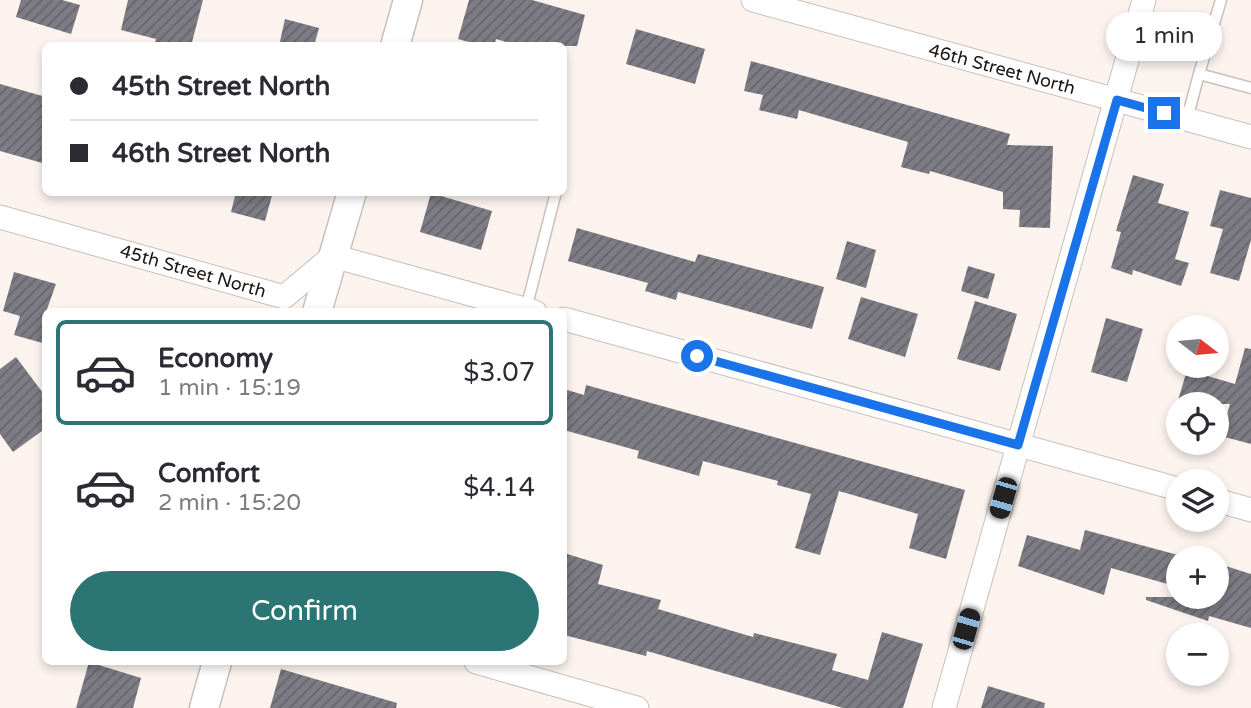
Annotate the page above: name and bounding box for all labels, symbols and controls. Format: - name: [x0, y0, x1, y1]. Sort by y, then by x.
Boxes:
- callout: 1 min: [1106, 11, 1222, 60]
- text: 1 min: [1133, 22, 1195, 50]
- street label: 46th Street North: [926, 39, 1078, 99]
- text: 45th Street North: [112, 71, 330, 102]
- route end: [1148, 97, 1180, 129]
- text: 46th Street North: [112, 138, 330, 169]
- street label: 45th Street North: [117, 240, 269, 302]
- north arrow: [1166, 315, 1228, 378]
- map controls: [1166, 315, 1229, 686]
- route start: [681, 340, 713, 372]
- icon: car: [74, 341, 137, 404]
- text: Economy: [158, 343, 273, 374]
- text: $3.07: [463, 357, 535, 388]
- text: 1 min · 15:19: [158, 374, 301, 402]
- button: locate: [1166, 392, 1229, 455]
- icon: car: [74, 456, 137, 519]
- text: Comfort: [158, 458, 260, 489]
- button: layers: [1166, 469, 1229, 532]
- text: $4.14: [463, 472, 535, 503]
- car: [988, 475, 1019, 521]
- text: 2 min · 15:20: [158, 489, 301, 517]
- button: +: [1166, 546, 1229, 609]
- button: Confirm: [70, 571, 539, 651]
- car: [951, 606, 982, 652]
- button: −: [1166, 623, 1229, 686]

